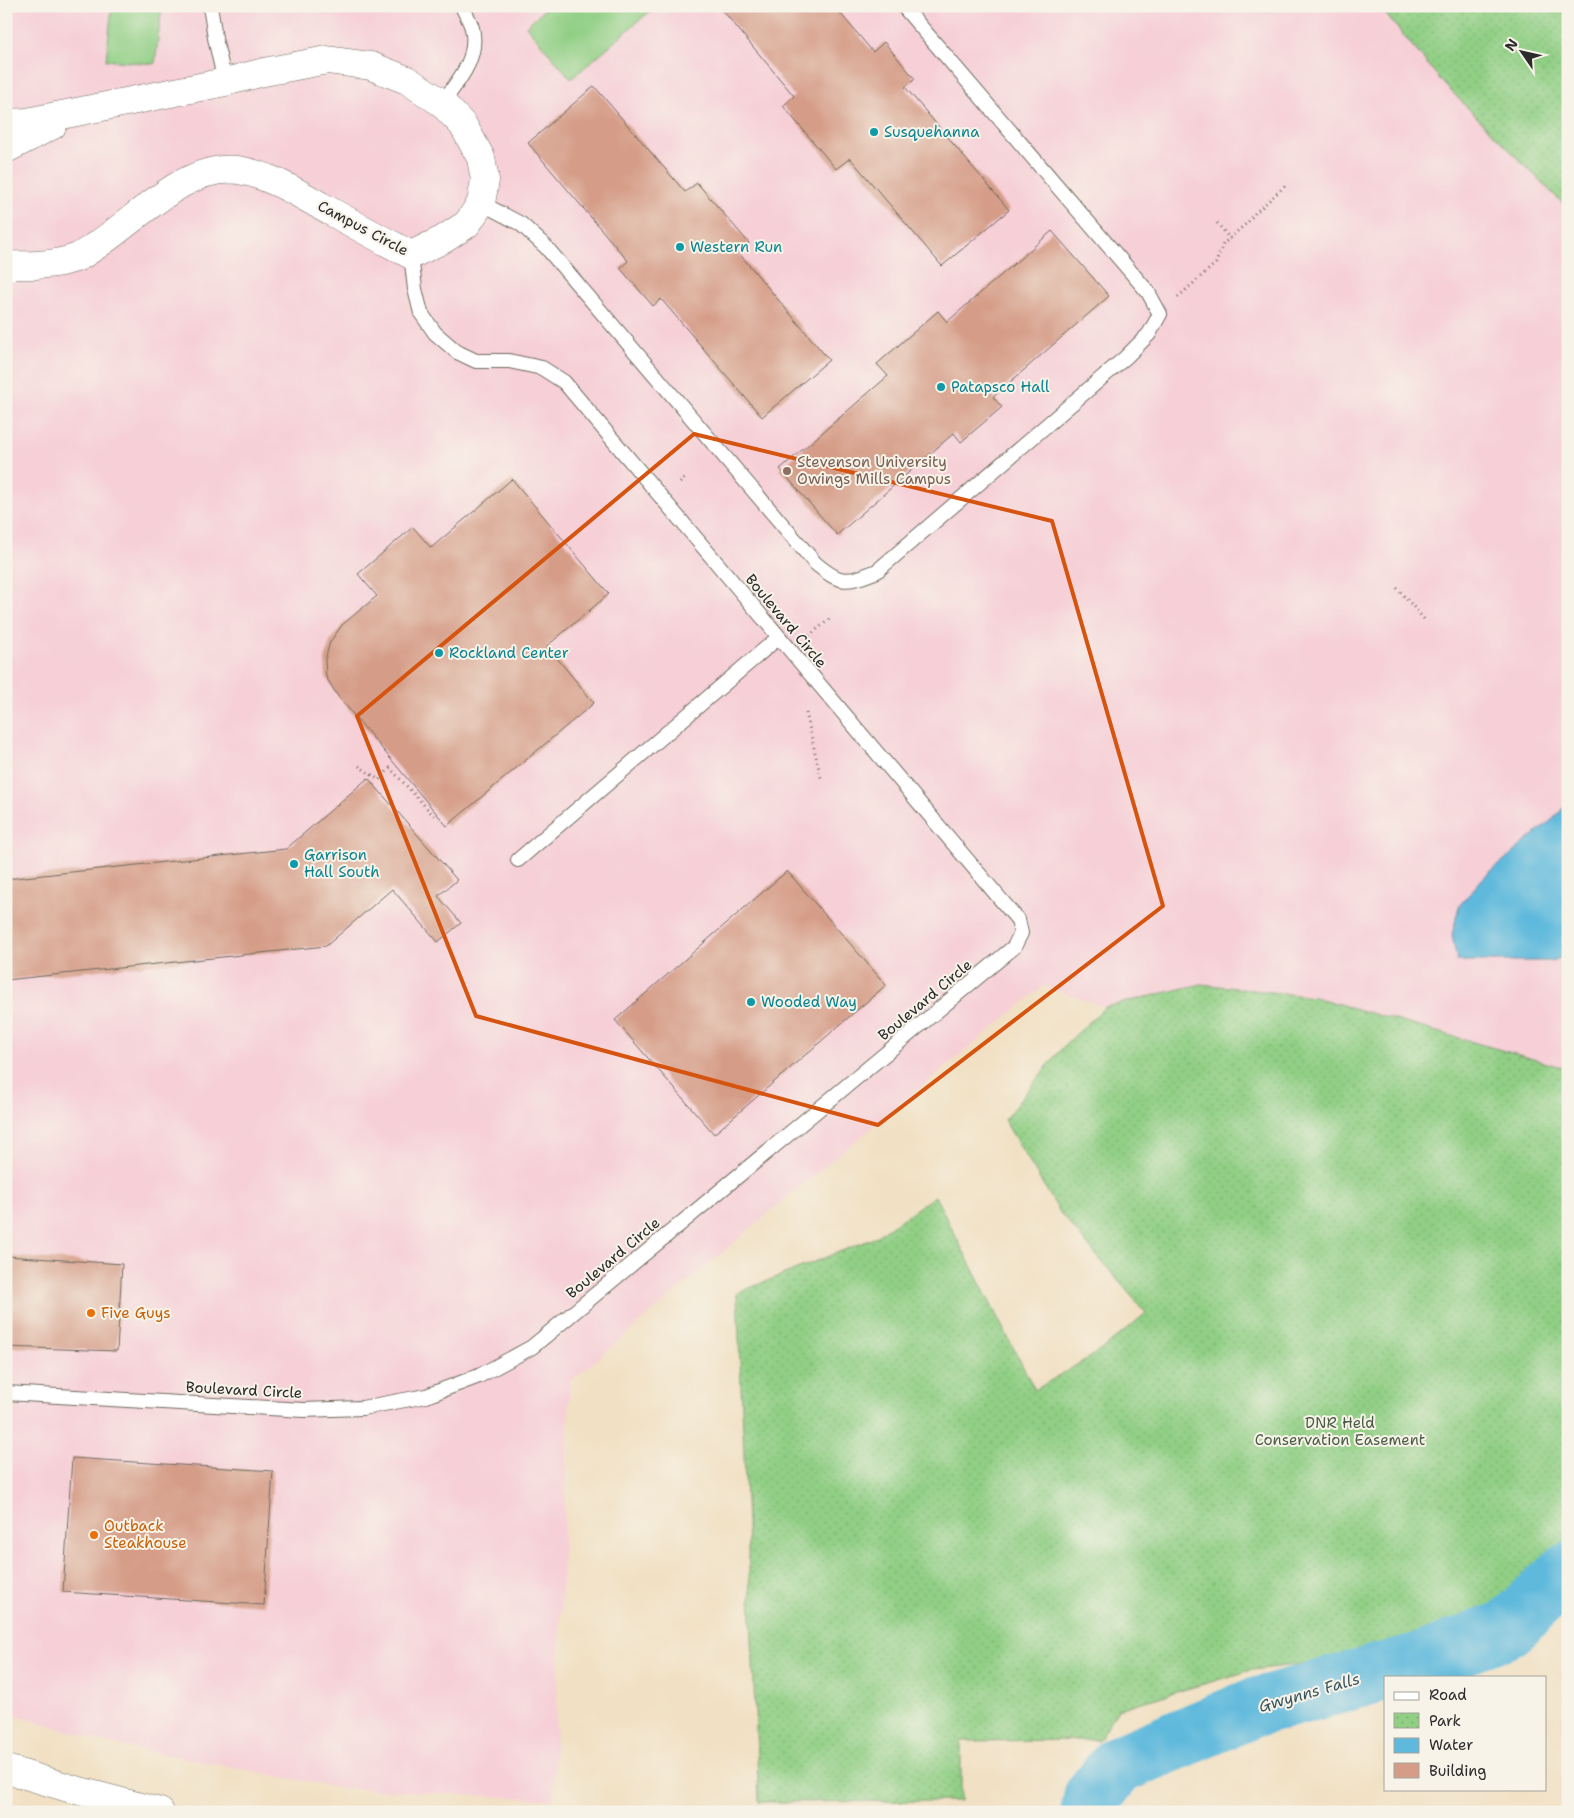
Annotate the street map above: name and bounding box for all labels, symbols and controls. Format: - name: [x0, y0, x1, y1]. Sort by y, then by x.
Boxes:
- north arrow: [1496, 28, 1546, 78]
- text: N: [1501, 35, 1522, 54]
- place label: Susquehanna: [884, 122, 980, 142]
- marker: Susquehanna: [868, 126, 880, 138]
- street label: Campus Circle: [314, 196, 412, 260]
- place label: Western Run: [690, 237, 782, 257]
- marker: Western Run: [674, 241, 686, 253]
- place label: Patapsco Hall: [951, 377, 1050, 397]
- marker: Patapsco Hall: [935, 381, 947, 393]
- place label: Stevenson University Owings Mills Campus: [797, 452, 951, 489]
- marker: Stevenson University Owings Mills Campus: [781, 465, 793, 477]
- street label: Boulevard Circle: [741, 570, 831, 672]
- place label: Rockland Center: [449, 643, 569, 663]
- marker: Rockland Center: [433, 647, 445, 659]
- place label: Garrison Hall South: [304, 845, 380, 882]
- marker: Garrison Hall South: [288, 858, 300, 870]
- street label: Boulevard Circle: [874, 955, 976, 1045]
- place label: Wooded Way: [761, 992, 857, 1012]
- marker: Wooded Way: [745, 996, 757, 1008]
- street label: Boulevard Circle: [562, 1213, 664, 1303]
- place label: Five Guys: [101, 1303, 171, 1323]
- marker: Five Guys: [85, 1307, 97, 1319]
- street label: Boulevard Circle: [185, 1377, 303, 1403]
- park label: DNR Held Conservation Easement: [1255, 1413, 1425, 1450]
- place label: Outback Steakhouse: [104, 1516, 187, 1553]
- marker: Outback Steakhouse: [88, 1529, 100, 1541]
- water label: Gwynns Falls: [1256, 1668, 1362, 1717]
- legend: [1384, 1676, 1546, 1790]
- text: Road: [1429, 1685, 1467, 1705]
- text: Park: [1429, 1711, 1461, 1731]
- text: Water: [1429, 1735, 1473, 1755]
- text: Building: [1429, 1761, 1486, 1781]

